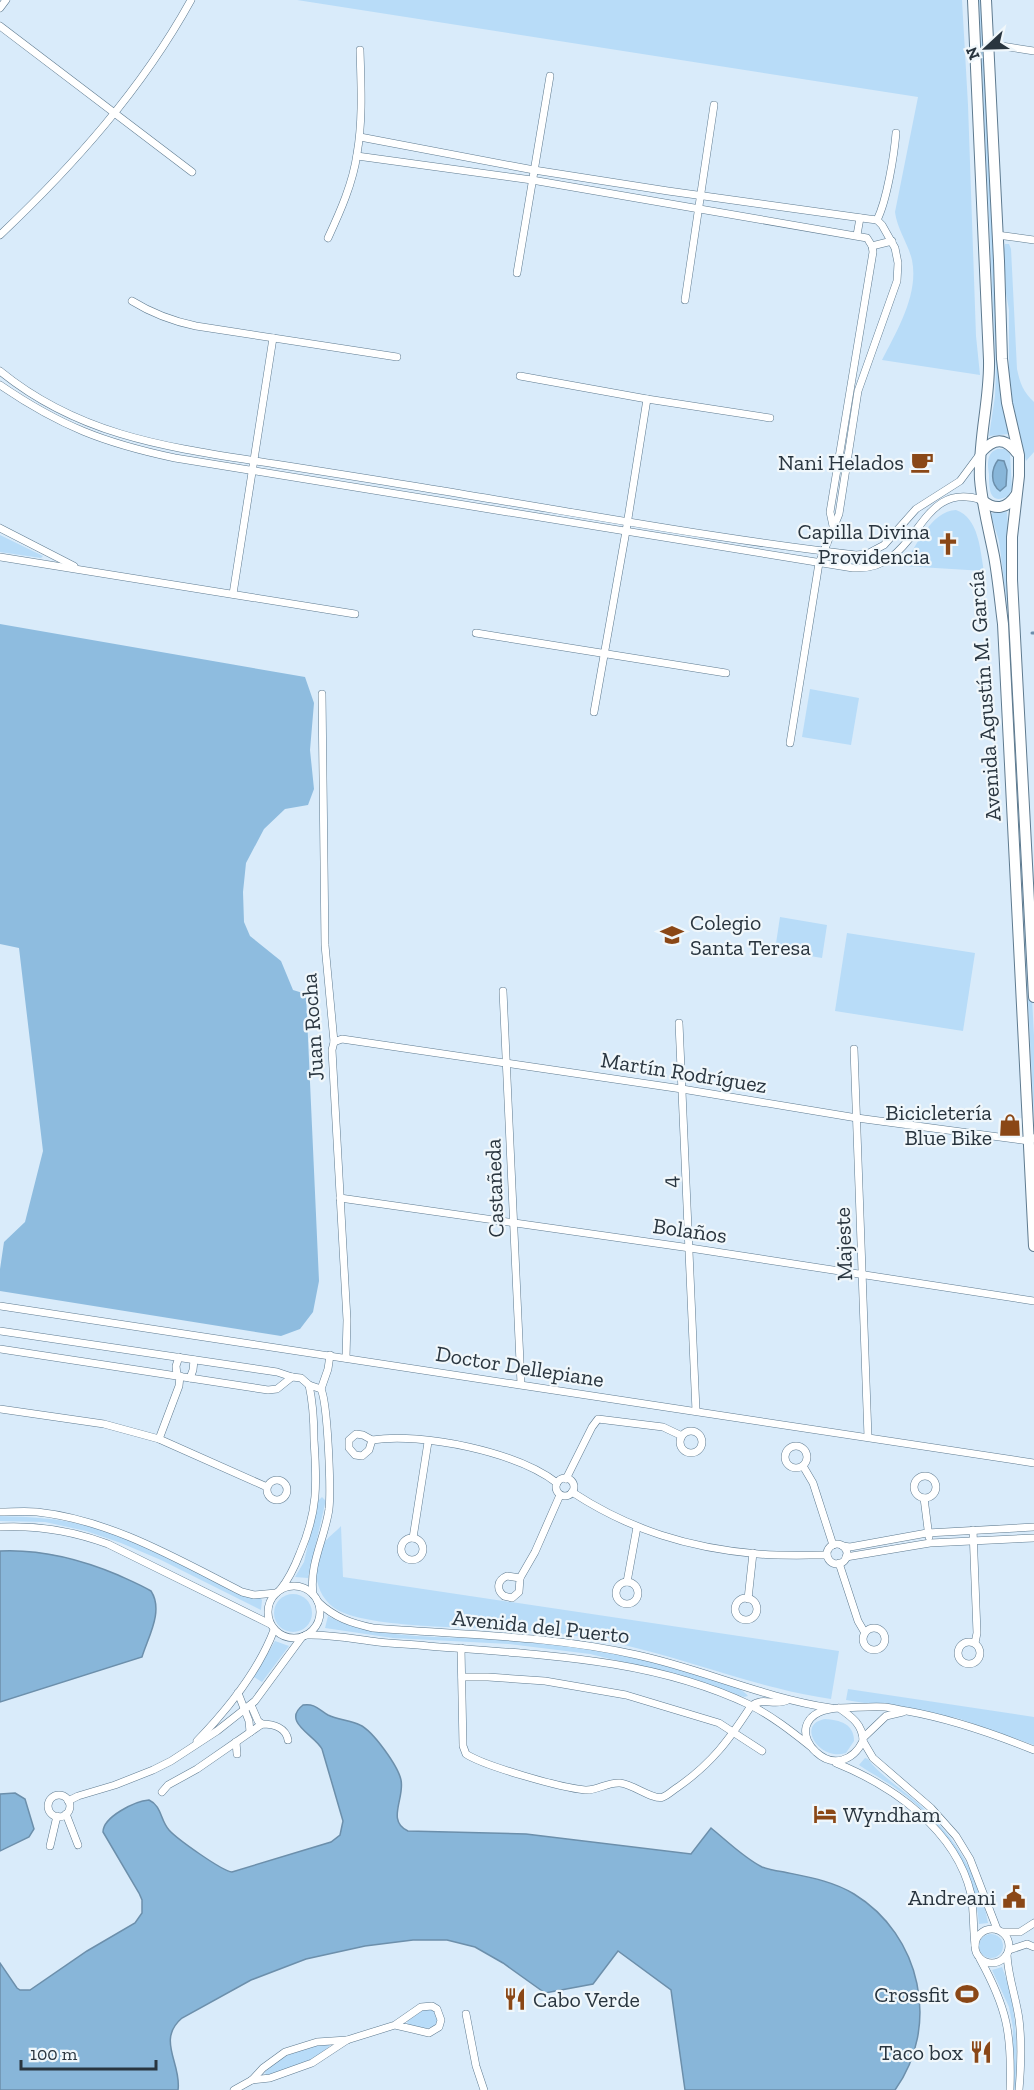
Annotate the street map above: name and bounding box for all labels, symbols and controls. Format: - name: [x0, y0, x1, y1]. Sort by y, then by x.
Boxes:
- north arrow: [956, 18, 1016, 78]
- text: N: [961, 44, 984, 63]
- place label: Nani Helados: [778, 449, 904, 476]
- cafe icon: Nani Helados: [909, 449, 935, 475]
- place label: Capilla Divina Providencia: [798, 518, 930, 570]
- church icon: Capilla Divina Providencia: [935, 531, 961, 557]
- street label: Avenida Agustín M. García: [962, 569, 1007, 822]
- place label: Colegio Santa Teresa: [690, 909, 811, 961]
- school or university icon: Colegio Santa Teresa: [659, 922, 685, 948]
- street label: Juan Rocha: [295, 972, 330, 1082]
- street label: Martín Rodríguez: [599, 1046, 769, 1099]
- place label: Bicicletería Blue Bike: [885, 1099, 992, 1151]
- shop icon: Bicicletería Blue Bike: [997, 1112, 1023, 1138]
- street label: Castañeda: [479, 1138, 510, 1238]
- street label: 4: [656, 1175, 683, 1189]
- street label: Majeste: [829, 1207, 858, 1281]
- street label: Bolaños: [651, 1212, 729, 1249]
- street label: Doctor Dellepiane: [434, 1340, 606, 1393]
- street label: Avenida del Puerto: [451, 1604, 631, 1649]
- hotel icon: Wyndham: [812, 1801, 838, 1827]
- place label: Wyndham: [843, 1801, 941, 1828]
- place label: Andreani: [908, 1884, 996, 1911]
- public building icon: Andreani: [1001, 1884, 1027, 1910]
- place label: Crossfit: [874, 1981, 950, 2008]
- sports icon: Crossfit: [954, 1981, 980, 2007]
- restaurant icon: Cabo Verde: [502, 1986, 528, 2012]
- place label: Cabo Verde: [533, 1986, 640, 2013]
- scale bar: [21, 2033, 156, 2071]
- place label: Taco box: [879, 2039, 963, 2066]
- restaurant icon: Taco box: [968, 2039, 994, 2065]
- text: 100 m: [30, 2043, 78, 2065]

